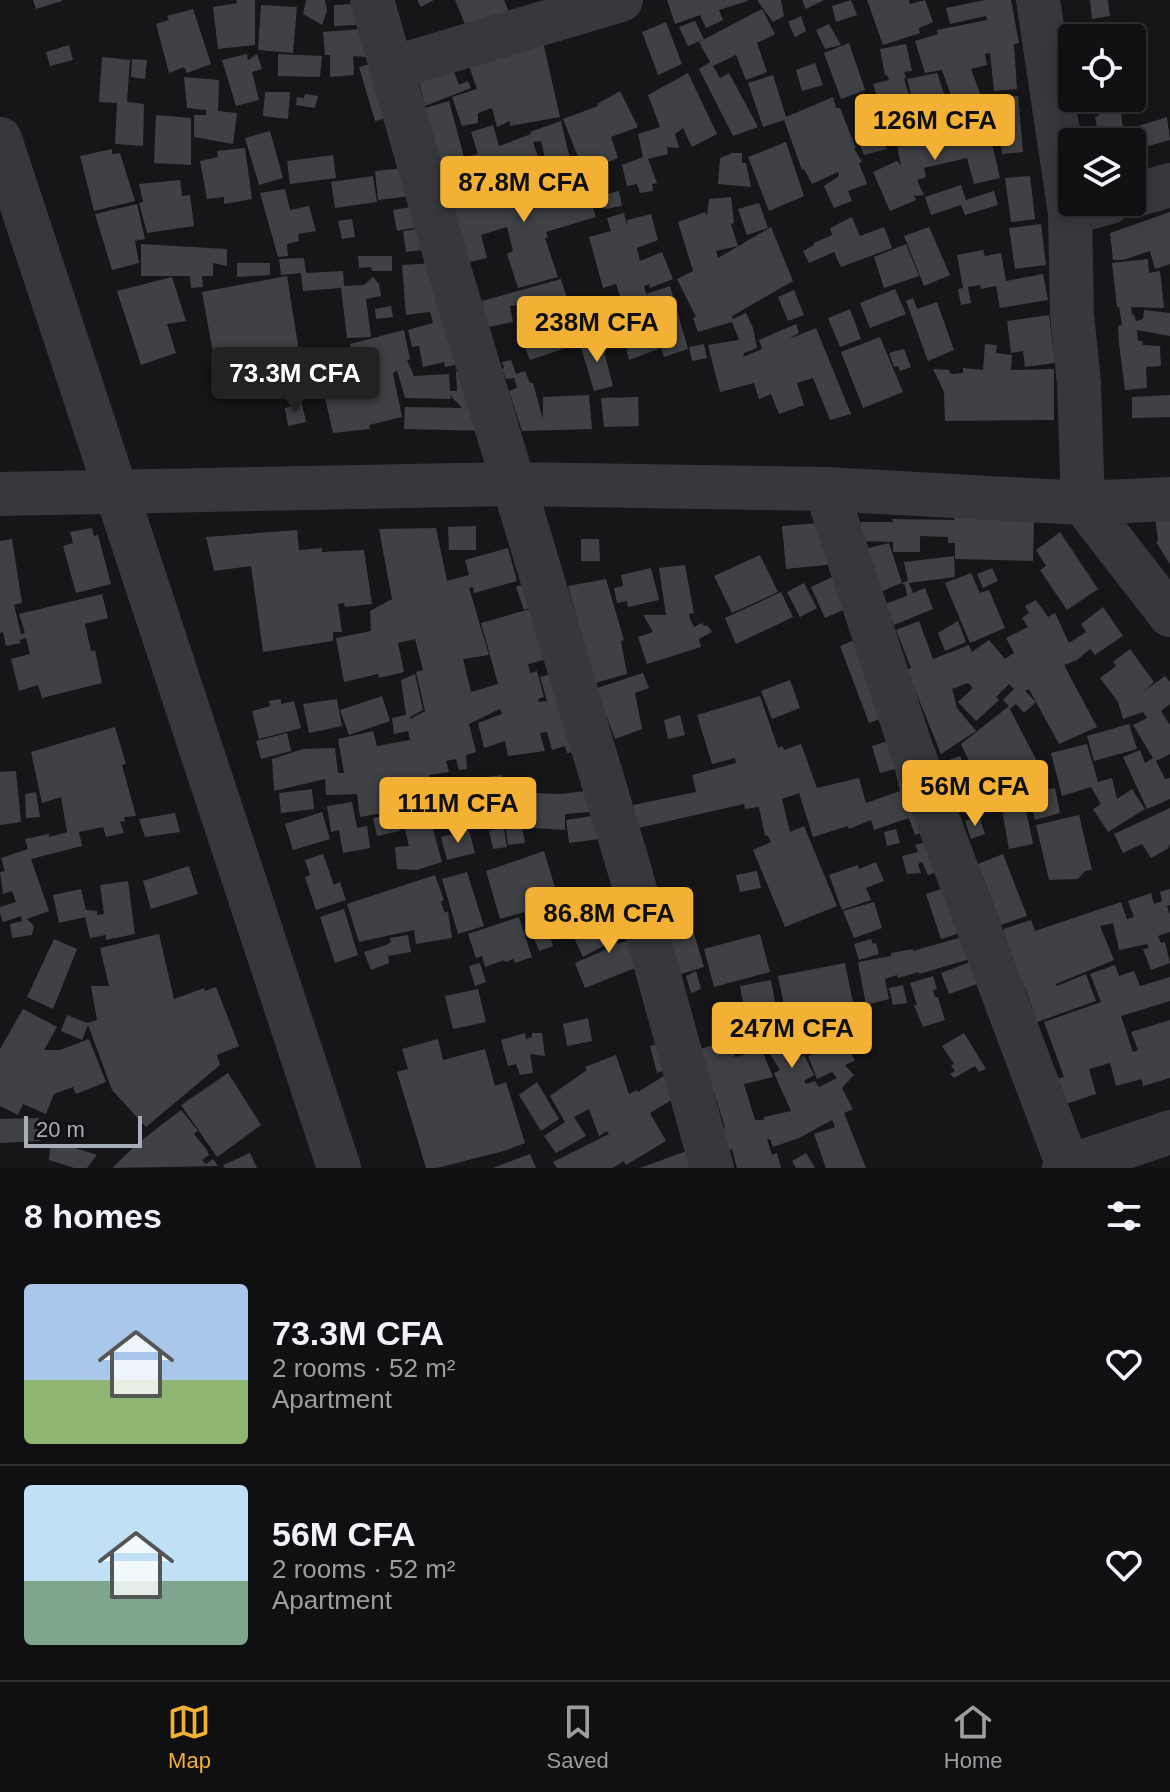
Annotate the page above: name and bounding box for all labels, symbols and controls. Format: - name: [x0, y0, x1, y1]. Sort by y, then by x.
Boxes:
- map controls: [1058, 24, 1146, 216]
- button: locate: [1058, 24, 1146, 112]
- pin: 126M CFA: [852, 94, 1018, 162]
- text: 126M CFA: [873, 105, 997, 135]
- button: layers: [1058, 128, 1146, 216]
- pin: 87.8M CFA: [432, 156, 616, 224]
- text: 87.8M CFA: [458, 167, 590, 197]
- pin: 238M CFA: [514, 296, 680, 364]
- text: 238M CFA: [535, 307, 659, 337]
- pin: 73.3M CFA: [203, 347, 387, 415]
- text: 73.3M CFA: [229, 358, 361, 388]
- pin: 56M CFA: [901, 760, 1049, 828]
- text: 56M CFA: [920, 771, 1030, 801]
- pin: 111M CFA: [375, 777, 541, 845]
- text: 111M CFA: [397, 788, 519, 818]
- pin: 86.8M CFA: [517, 887, 701, 955]
- text: 86.8M CFA: [543, 898, 675, 928]
- pin: 247M CFA: [709, 1002, 875, 1070]
- text: 247M CFA: [730, 1013, 854, 1043]
- scale bar: [24, 1112, 142, 1148]
- text: 20 m: [36, 1117, 85, 1142]
- icon: filters: [1102, 1194, 1146, 1238]
- text: 8 homes: [24, 1197, 162, 1235]
- text: 73.3M CFA: [272, 1314, 444, 1352]
- icon: home: [88, 1316, 184, 1412]
- icon: heart: [1102, 1342, 1146, 1386]
- text: 2 rooms · 52 m²: [272, 1353, 456, 1383]
- text: Apartment: [272, 1384, 392, 1414]
- text: 56M CFA: [272, 1515, 416, 1553]
- icon: home: [88, 1517, 184, 1613]
- icon: heart: [1102, 1543, 1146, 1587]
- text: 2 rooms · 52 m²: [272, 1554, 456, 1584]
- text: Apartment: [272, 1585, 392, 1615]
- tab: Map: [167, 1700, 211, 1774]
- tab: Saved: [546, 1700, 609, 1774]
- tab: Home: [944, 1700, 1003, 1774]

